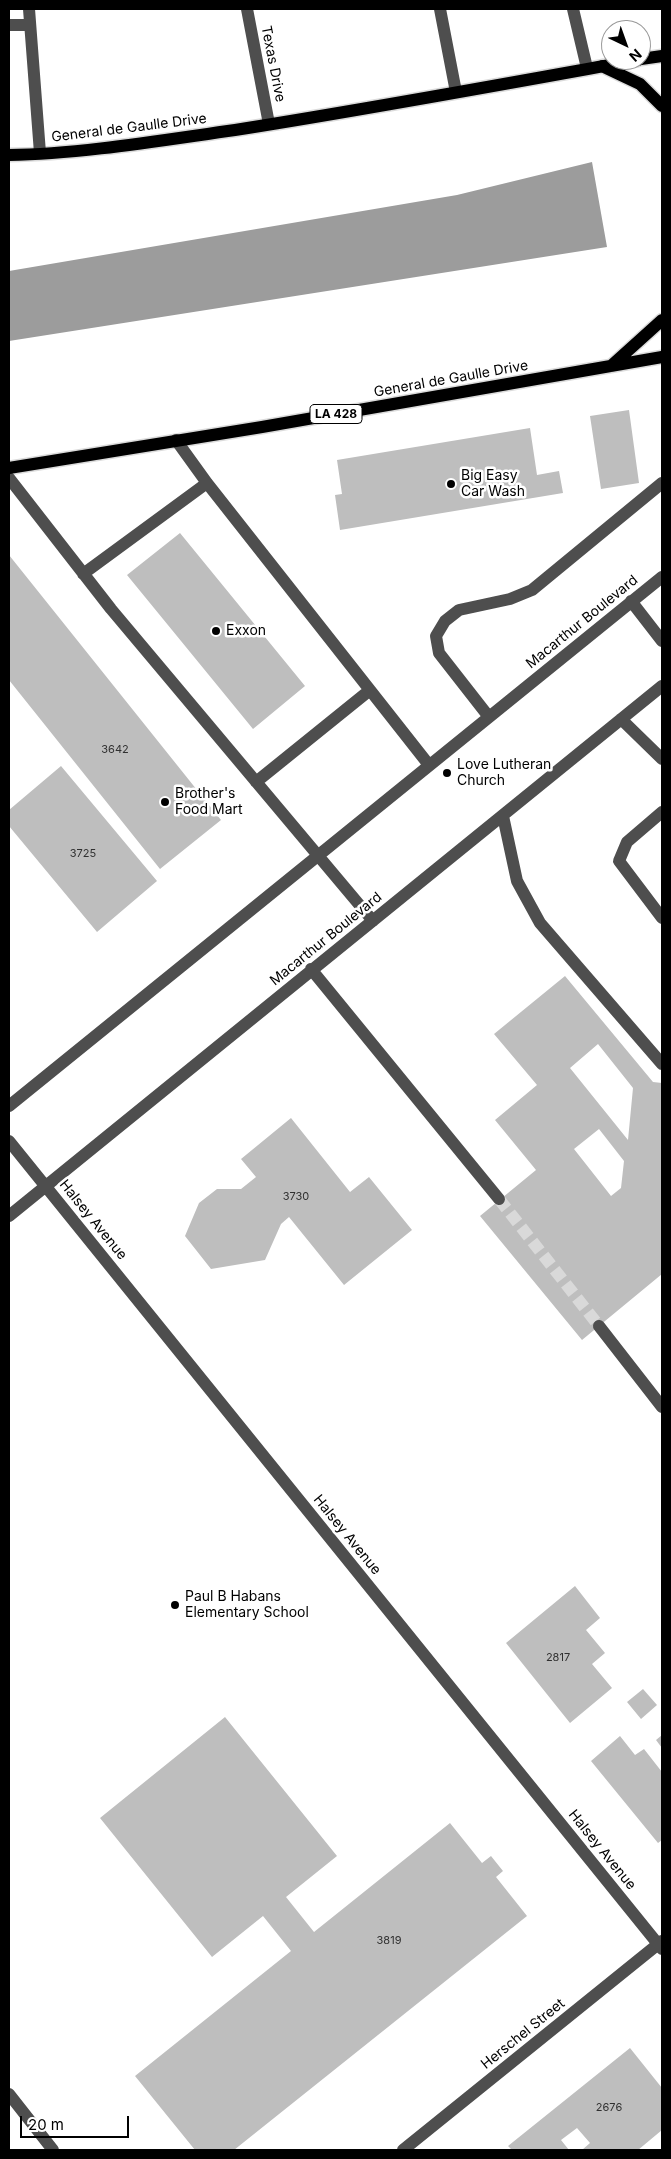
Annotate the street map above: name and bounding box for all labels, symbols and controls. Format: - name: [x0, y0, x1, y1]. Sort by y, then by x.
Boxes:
- north arrow: [601, 20, 651, 70]
- street label: Texas Drive: [257, 24, 289, 104]
- text: N: [626, 46, 645, 66]
- street label: General de Gaulle Drive: [50, 110, 208, 146]
- street label: General de Gaulle Drive: [373, 357, 529, 401]
- road number: LA 428: [310, 404, 362, 424]
- place label: Big Easy Car Wash: [461, 468, 525, 501]
- marker: Big Easy Car Wash: [445, 478, 457, 490]
- street label: Macarthur Boulevard: [523, 572, 641, 672]
- place label: Exxon: [226, 623, 266, 639]
- marker: Exxon: [210, 625, 222, 637]
- house number: 3642: [101, 743, 129, 757]
- place label: Love Lutheran Church: [457, 757, 551, 790]
- marker: Love Lutheran Church: [441, 767, 453, 779]
- place label: Brother's Food Mart: [175, 786, 243, 819]
- marker: Brother's Food Mart: [159, 796, 171, 808]
- house number: 3725: [70, 847, 96, 861]
- street label: Macarthur Boulevard: [267, 889, 385, 989]
- street label: Halsey Avenue: [56, 1177, 130, 1263]
- house number: 3730: [283, 1190, 309, 1204]
- street label: Halsey Avenue: [310, 1492, 384, 1578]
- place label: Paul B Habans Elementary School: [185, 1589, 309, 1621]
- marker: Paul B Habans Elementary School: [169, 1599, 181, 1611]
- house number: 2817: [546, 1651, 570, 1665]
- street label: Halsey Avenue: [565, 1807, 639, 1893]
- house number: 3819: [377, 1934, 401, 1948]
- street label: Herschel Street: [478, 1995, 568, 2073]
- house number: 2676: [596, 2101, 622, 2115]
- scale bar: [22, 2106, 131, 2138]
- text: 20 m: [28, 2115, 64, 2134]

